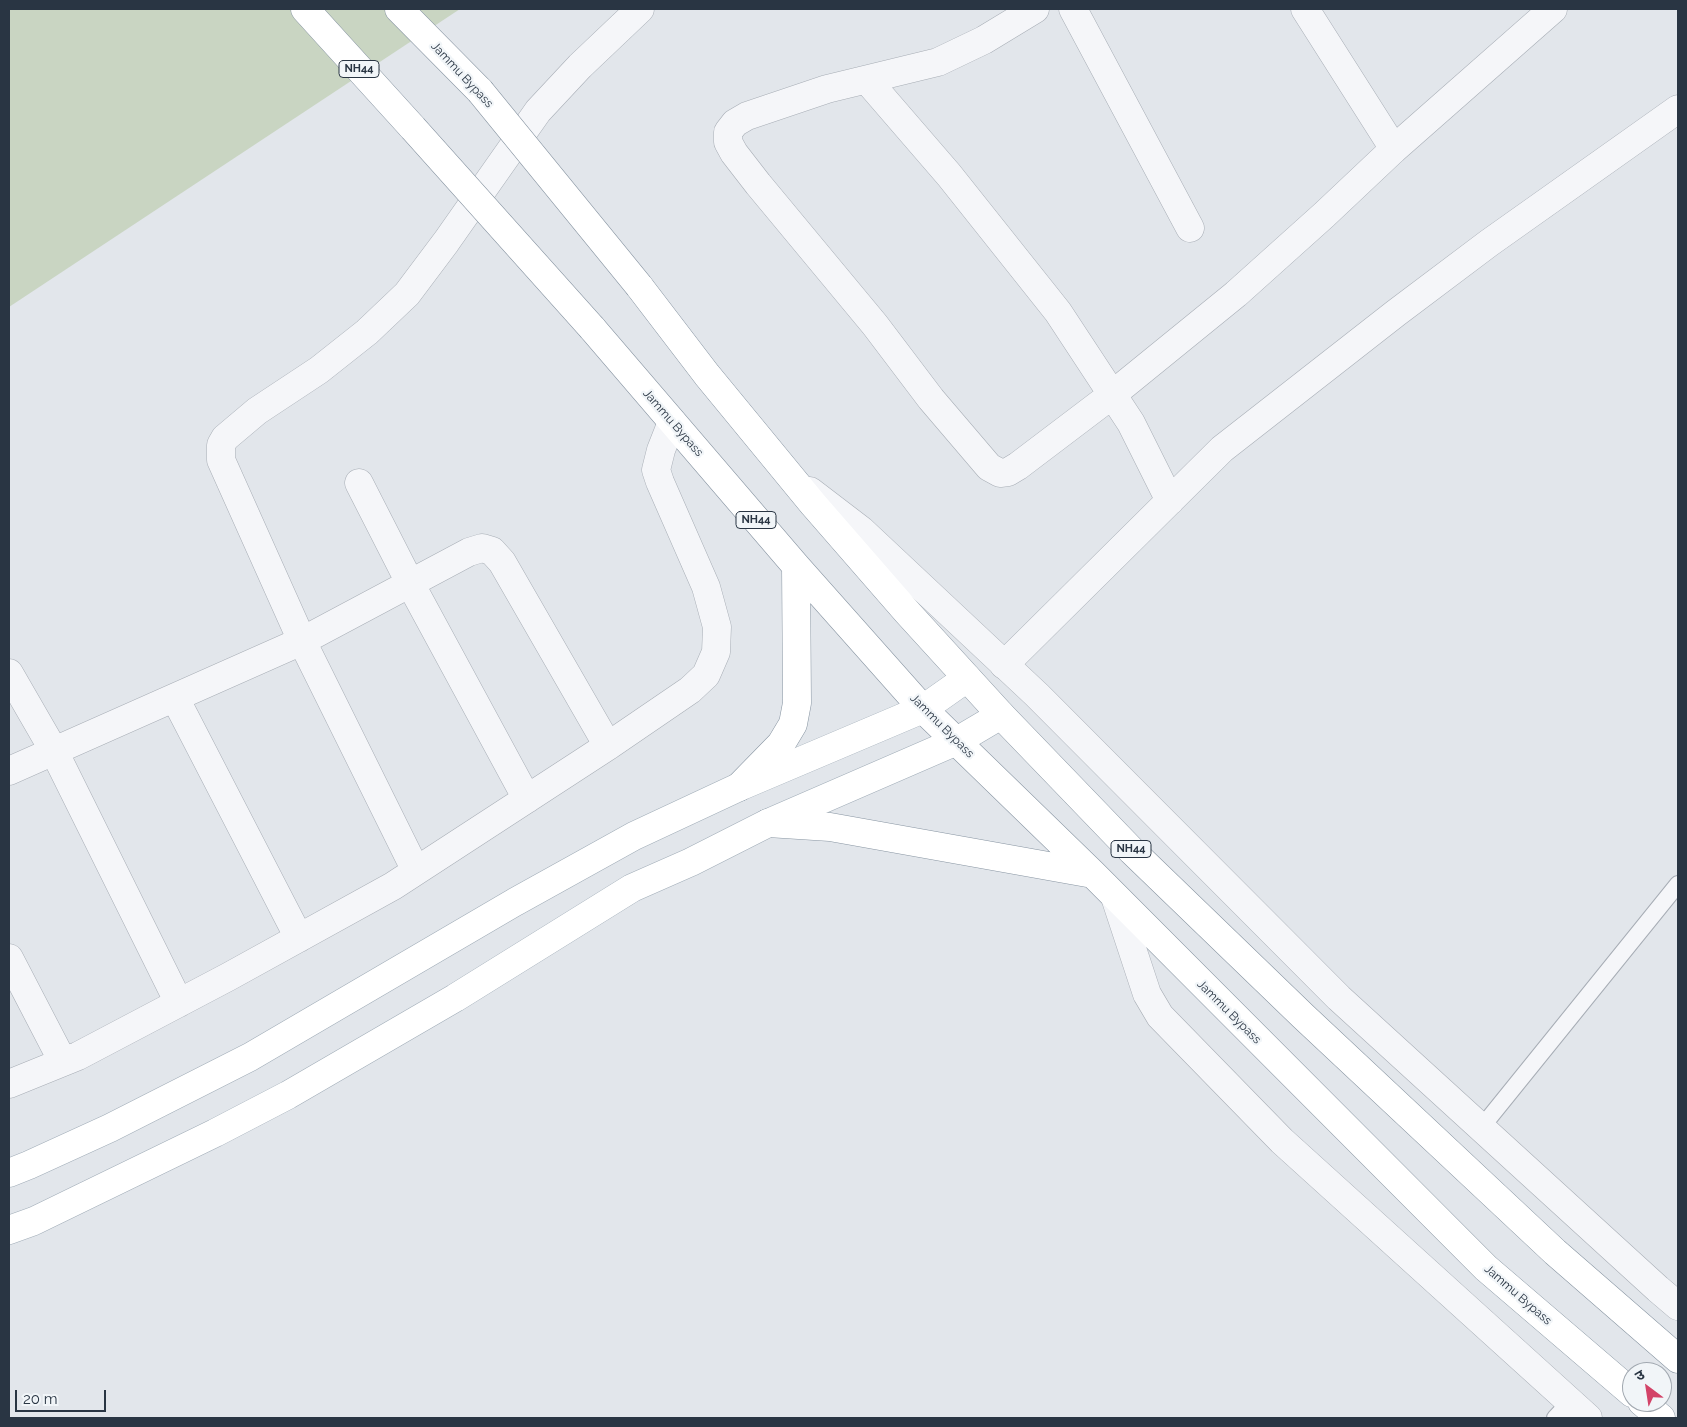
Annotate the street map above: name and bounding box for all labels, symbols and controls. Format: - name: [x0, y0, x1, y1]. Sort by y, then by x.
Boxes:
- street label: Jammu Bypass: [428, 39, 496, 111]
- road number: NH44: [339, 61, 379, 78]
- street label: Jammu Bypass: [640, 386, 706, 460]
- road number: NH44: [736, 512, 776, 528]
- street label: Jammu Bypass: [907, 691, 977, 761]
- road number: NH44: [1111, 841, 1151, 858]
- street label: Jammu Bypass: [1194, 977, 1264, 1047]
- street label: Jammu Bypass: [1481, 1262, 1555, 1328]
- north arrow: [1622, 1362, 1672, 1412]
- text: उ: [1632, 1366, 1647, 1384]
- scale bar: [18, 1380, 109, 1412]
- text: 20 m: [23, 1390, 58, 1408]

